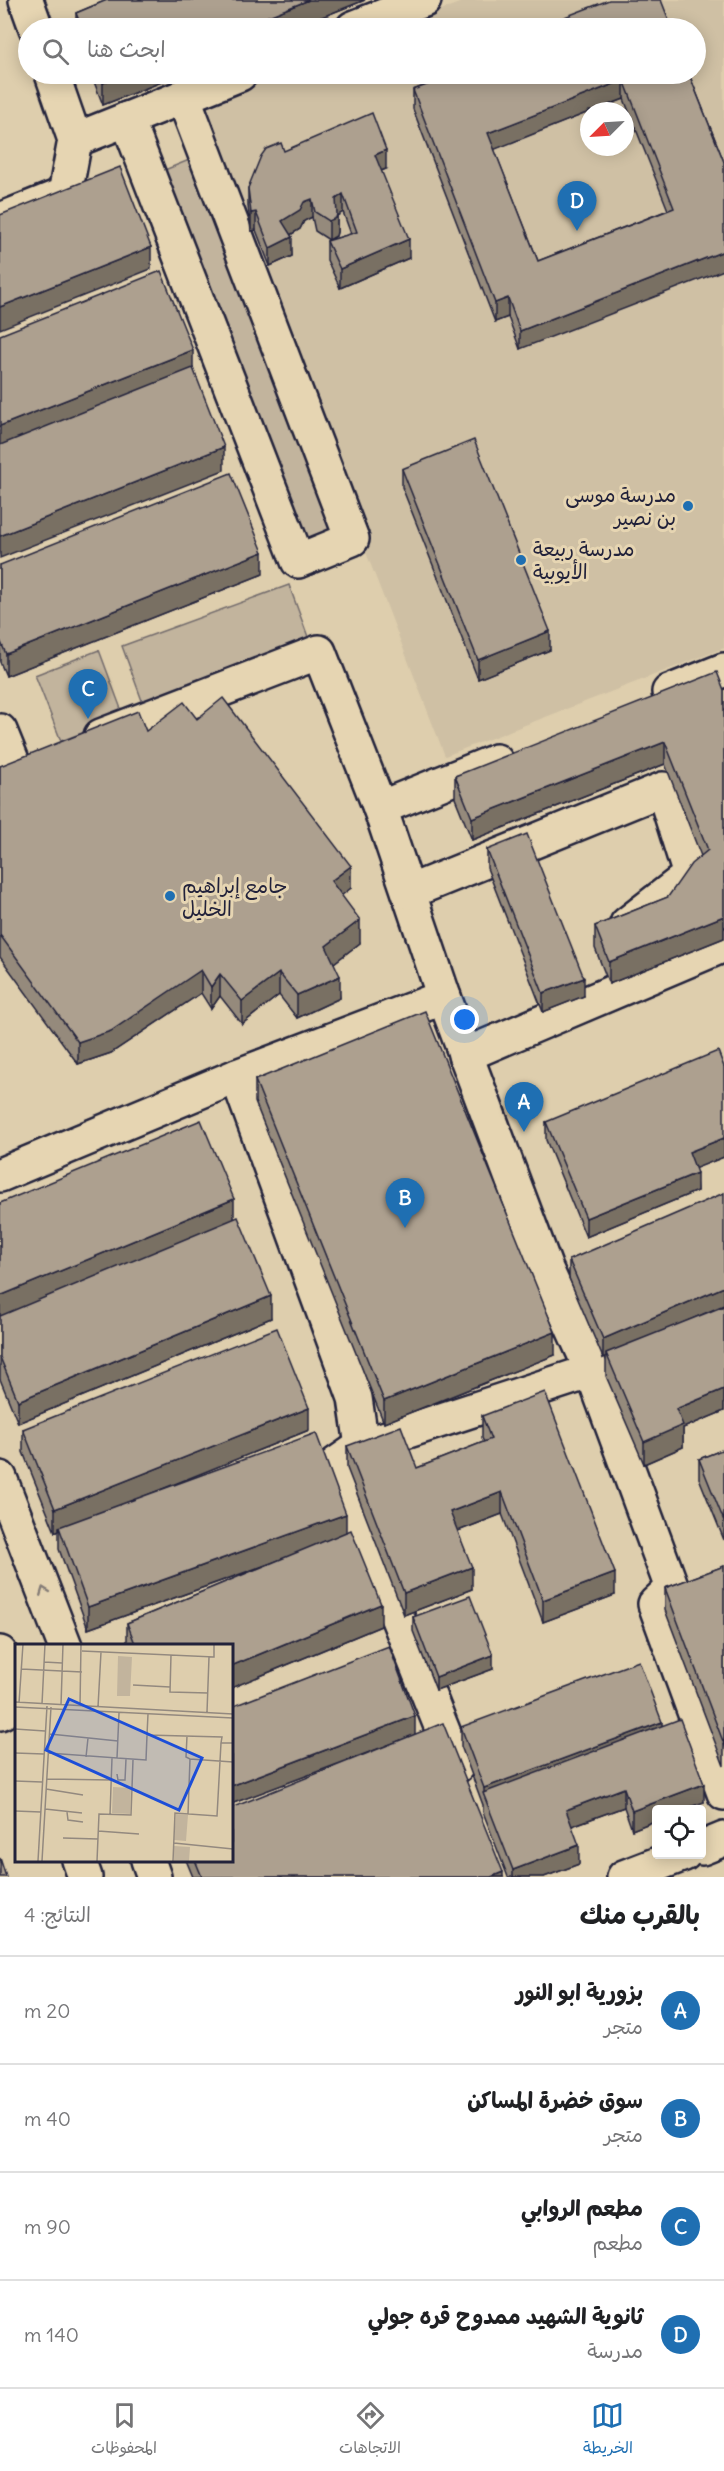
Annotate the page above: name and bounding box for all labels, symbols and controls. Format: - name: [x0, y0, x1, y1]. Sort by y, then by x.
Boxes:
- search box: [18, 18, 706, 84]
- icon: search: [39, 35, 72, 68]
- text: ابحث هنا: [87, 35, 166, 63]
- north arrow: [580, 102, 634, 156]
- pin: D: [558, 182, 596, 231]
- place label: مدرسة موسى بن نصير: [565, 482, 676, 530]
- marker: مدرسة موسى بن نصير: [681, 499, 695, 513]
- place label: مدرسة ربيعة الأيوبية: [533, 536, 635, 584]
- marker: مدرسة ربيعة الأيوبية: [514, 553, 528, 567]
- pin: C: [68, 670, 107, 719]
- place label: جامع إبراهيم الخليل: [182, 873, 287, 921]
- marker: جامع إبراهيم الخليل: [163, 889, 177, 903]
- your location: [450, 1005, 479, 1034]
- pin: A: [504, 1082, 544, 1132]
- pin: B: [386, 1178, 424, 1228]
- one-way arrow: [39, 1587, 51, 1598]
- inset map: [15, 1644, 232, 1862]
- map controls: [652, 1805, 706, 1859]
- button: locate: [652, 1805, 706, 1859]
- text: بالقرب منك: [580, 1898, 700, 1931]
- text: النتائج: 4: [24, 1902, 91, 1927]
- text: بزورية ابو النور: [516, 1978, 643, 2006]
- text: 20 m: [24, 1998, 70, 2023]
- text: A: [674, 1998, 687, 2023]
- text: متجر: [604, 2014, 643, 2039]
- text: سوق خضرة المساكن: [467, 2086, 643, 2114]
- text: 40 m: [24, 2106, 71, 2131]
- text: B: [674, 2106, 687, 2131]
- text: متجر: [604, 2122, 643, 2147]
- text: مطعم الروابي: [521, 2194, 643, 2222]
- text: 90 m: [24, 2214, 71, 2239]
- text: C: [674, 2214, 687, 2239]
- text: مطعم: [592, 2230, 643, 2255]
- text: ثانوية الشهيد ممدوح قره جولي: [368, 2302, 643, 2330]
- text: 140 m: [24, 2322, 79, 2347]
- text: D: [673, 2322, 688, 2347]
- text: مدرسة: [587, 2338, 643, 2363]
- tab: المحفوظات: [91, 2399, 157, 2462]
- tab: الاتجاهات: [339, 2399, 401, 2462]
- tab: الخريطة: [583, 2399, 633, 2462]

